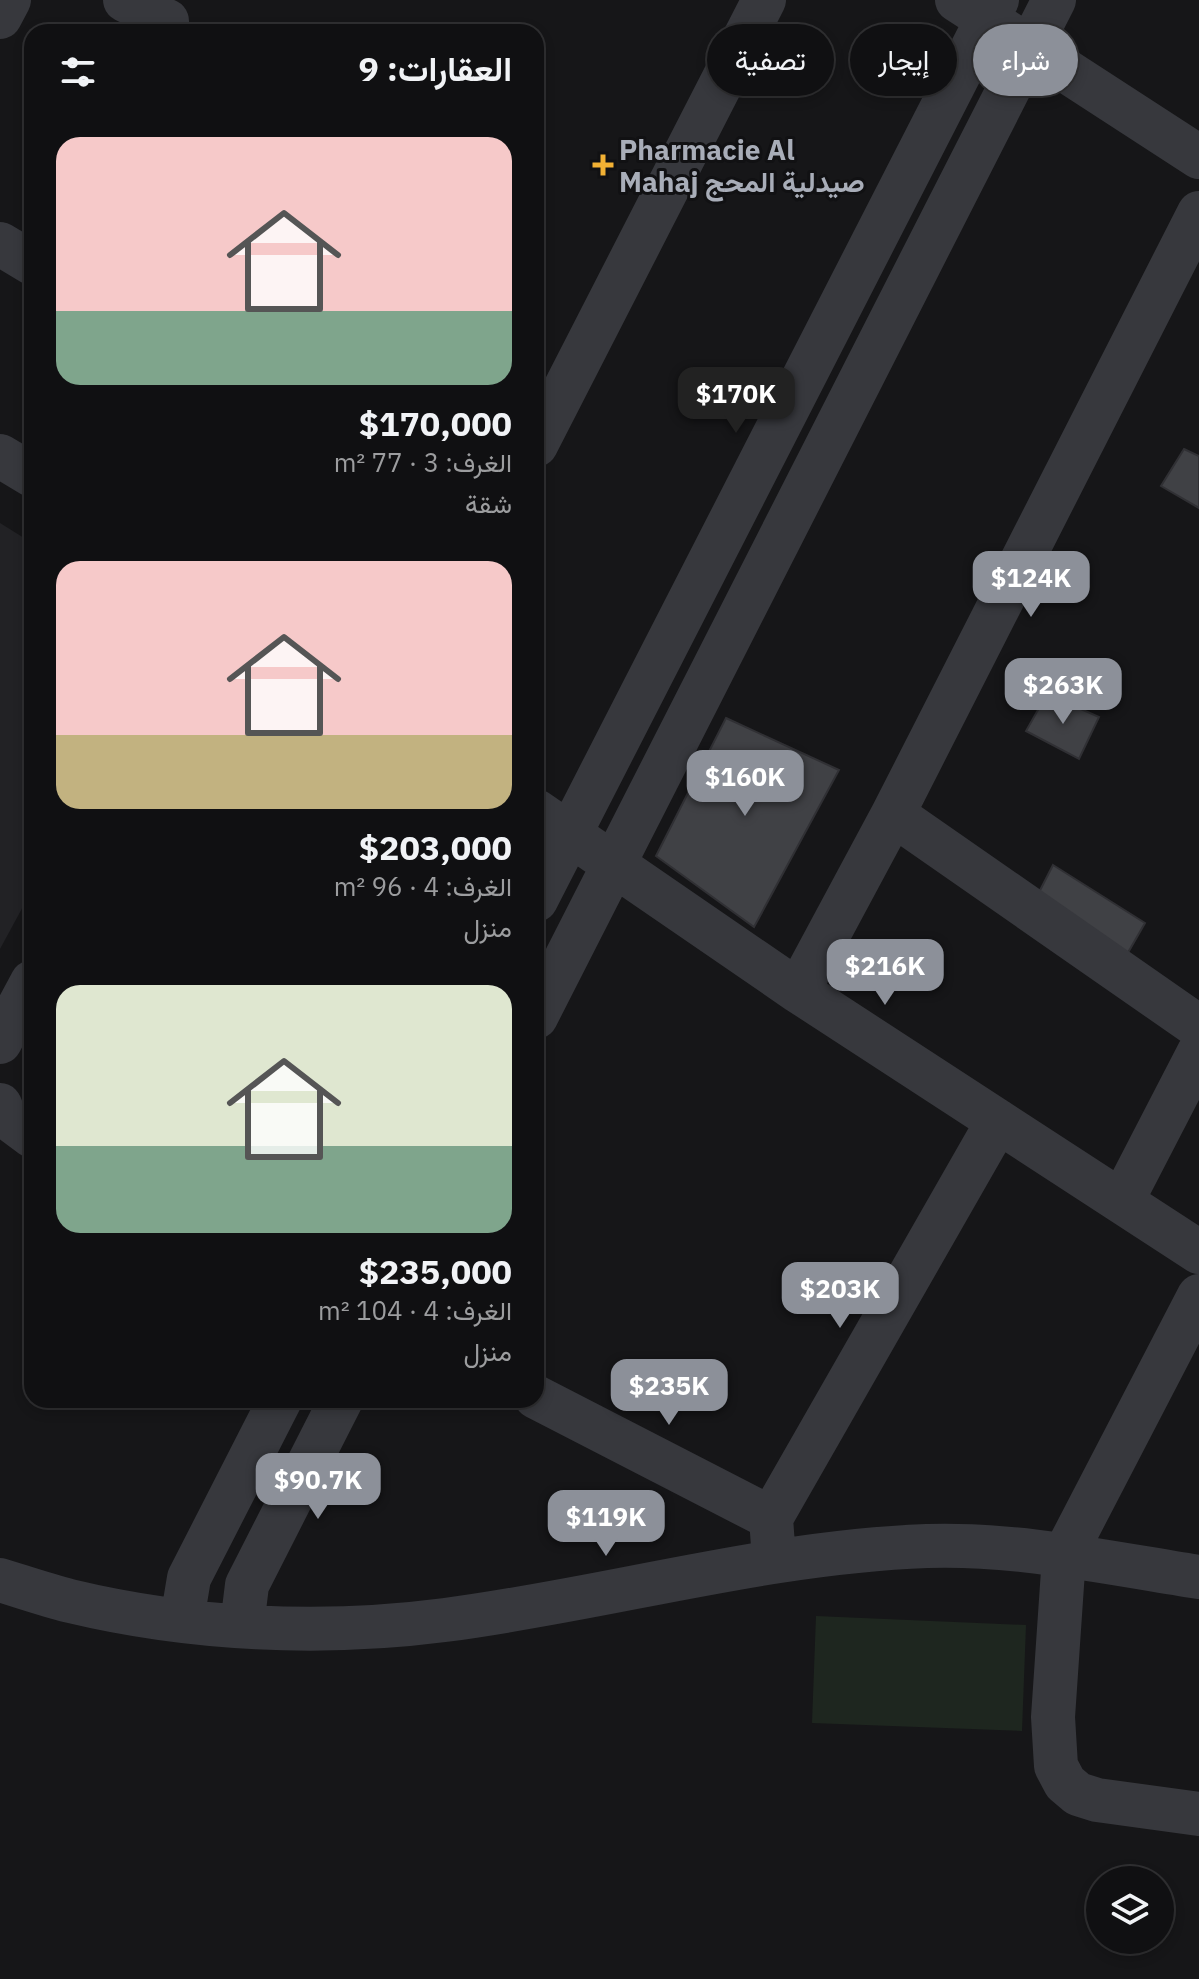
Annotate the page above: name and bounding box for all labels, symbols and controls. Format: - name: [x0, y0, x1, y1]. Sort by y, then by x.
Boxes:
- chip: تصفية: [707, 24, 834, 96]
- chip: إيجار: [850, 24, 957, 96]
- chip: شراء: [973, 24, 1078, 96]
- text: العقارات: 9: [358, 46, 512, 90]
- icon: filters: [56, 50, 100, 94]
- place label: Pharmacie Al Mahaj صيدلية المحج: [619, 131, 865, 202]
- marker: Pharmacie Al Mahaj صيدلية المحج: [594, 156, 612, 174]
- icon: home: [212, 189, 356, 333]
- pin: $170K: [680, 367, 792, 435]
- text: $170K: [696, 376, 776, 410]
- text: $170,000: [359, 401, 512, 445]
- text: الغرف: 3 · 77 m²: [334, 445, 512, 479]
- text: شقة: [465, 486, 512, 520]
- pin: $124K: [975, 551, 1087, 619]
- text: $124K: [991, 560, 1071, 594]
- icon: home: [212, 613, 356, 757]
- pin: $263K: [1007, 658, 1119, 726]
- text: $263K: [1023, 667, 1103, 701]
- pin: $160K: [689, 750, 801, 818]
- text: $160K: [705, 759, 785, 793]
- text: $203,000: [359, 825, 512, 869]
- text: الغرف: 4 · 96 m²: [334, 869, 512, 903]
- text: منزل: [463, 910, 512, 944]
- pin: $216K: [829, 939, 941, 1007]
- text: $216K: [845, 948, 925, 982]
- icon: home: [212, 1037, 356, 1181]
- text: $235,000: [359, 1249, 512, 1293]
- pin: $203K: [784, 1262, 896, 1330]
- text: $203K: [800, 1271, 880, 1305]
- text: الغرف: 4 · 104 m²: [318, 1293, 512, 1327]
- text: منزل: [463, 1334, 512, 1368]
- pin: $235K: [613, 1359, 725, 1427]
- text: $235K: [629, 1368, 709, 1402]
- pin: $90.7K: [253, 1453, 383, 1521]
- text: $90.7K: [274, 1462, 362, 1496]
- pin: $119K: [550, 1490, 662, 1558]
- text: $119K: [566, 1499, 646, 1533]
- map controls: [1086, 1866, 1174, 1954]
- button: layers: [1086, 1866, 1174, 1954]

